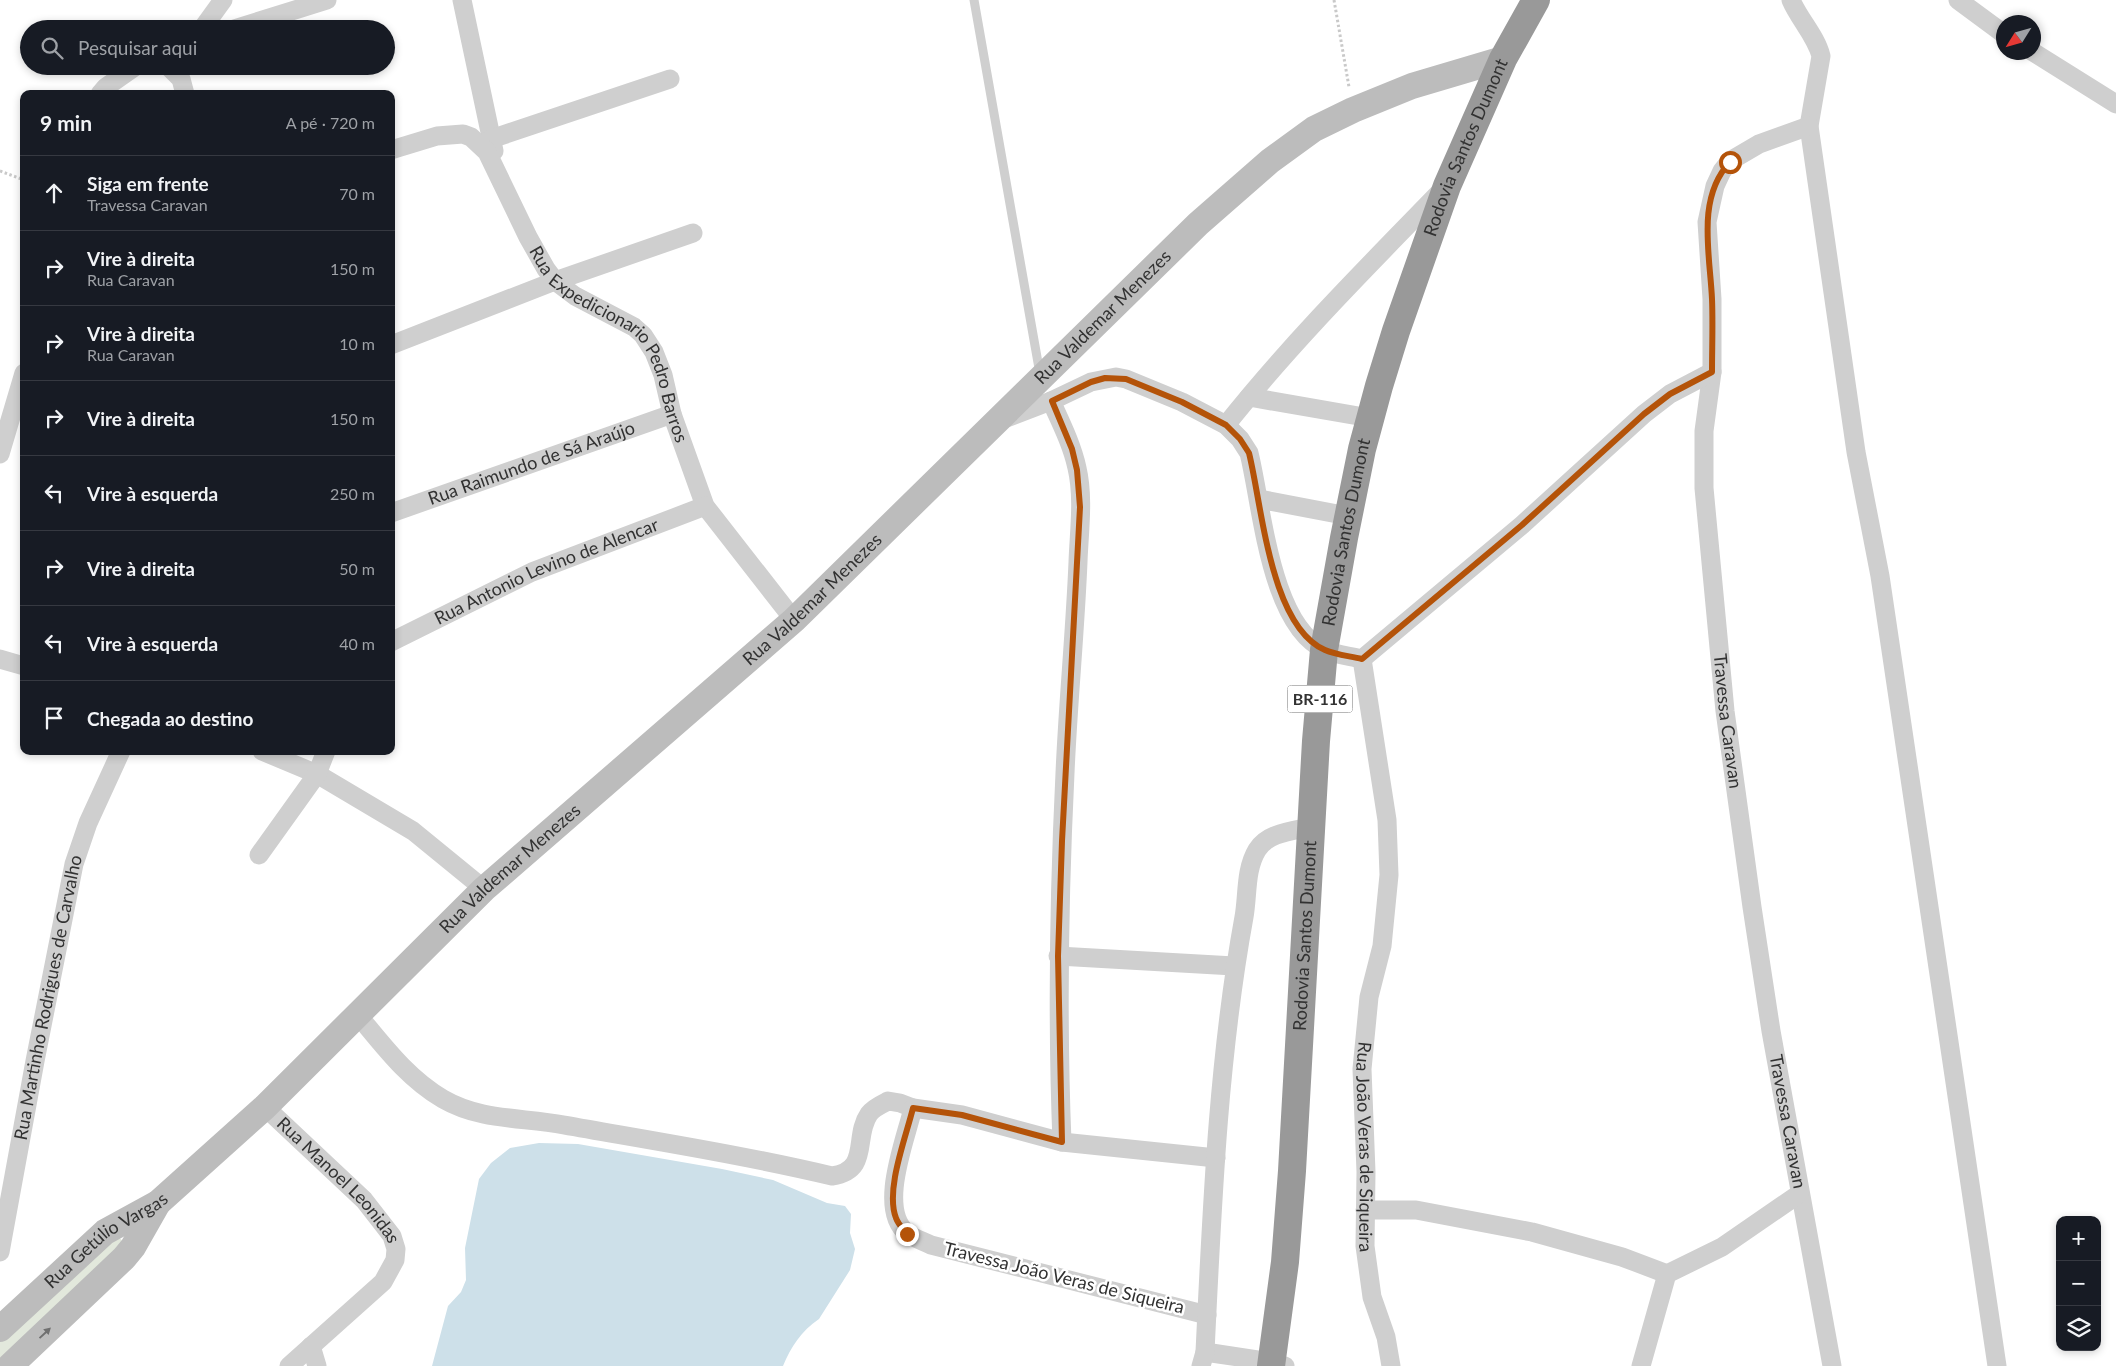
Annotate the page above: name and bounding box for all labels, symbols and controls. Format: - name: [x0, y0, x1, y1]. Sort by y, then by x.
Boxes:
- north arrow: [1996, 15, 2041, 60]
- search box: [20, 20, 395, 75]
- icon: search: [38, 34, 66, 62]
- text: Pesquisar aqui: [78, 36, 197, 59]
- street label: Rodovia Santos Dumont: [1418, 54, 1512, 239]
- text: 9 min: [40, 110, 92, 135]
- text: A pé · 720 m: [286, 113, 375, 132]
- route start: [1719, 151, 1742, 174]
- text: Siga em frente: [87, 172, 209, 195]
- icon: ahead: [40, 179, 68, 207]
- text: 70 m: [339, 184, 375, 203]
- text: Travessa Caravan: [87, 195, 208, 214]
- street label: Rua Expedicionario Pedro Barros: [525, 242, 693, 445]
- street label: Rua Valdemar Menezes: [1029, 245, 1175, 388]
- text: Vire à direita: [87, 247, 195, 270]
- icon: right: [40, 254, 68, 282]
- text: 150 m: [330, 259, 375, 278]
- text: Rua Caravan: [87, 270, 175, 289]
- text: Vire à direita: [87, 322, 195, 345]
- icon: right: [40, 329, 68, 357]
- text: 10 m: [339, 334, 375, 353]
- text: Rua Caravan: [87, 345, 175, 364]
- icon: right: [40, 404, 68, 432]
- text: Vire à direita: [87, 407, 195, 430]
- text: 150 m: [330, 409, 375, 428]
- street label: Rua Raimundo de Sá Araújo: [425, 416, 638, 509]
- street label: Rodovia Santos Dumont: [1316, 435, 1375, 628]
- icon: left: [40, 479, 68, 507]
- text: Vire à esquerda: [87, 482, 218, 505]
- text: 250 m: [330, 484, 375, 503]
- street label: Rua Antonio Levino de Alencar: [430, 513, 662, 629]
- street label: Rua Valdemar Menezes: [738, 528, 886, 670]
- icon: right: [40, 554, 68, 582]
- text: Vire à direita: [87, 557, 195, 580]
- text: 50 m: [339, 559, 375, 578]
- icon: left: [40, 629, 68, 657]
- text: Vire à esquerda: [87, 632, 218, 655]
- text: 40 m: [339, 634, 375, 653]
- street label: Travessa Caravan: [1710, 653, 1748, 790]
- road number: BR-116: [1288, 686, 1352, 712]
- icon: arrive: [40, 704, 68, 732]
- text: Chegada ao destino: [87, 707, 253, 730]
- street label: Rua Valdemar Menezes: [434, 798, 585, 937]
- street label: Rodovia Santos Dumont: [1288, 839, 1320, 1031]
- street label: Rua Martinho Rodrigues de Carvalho: [9, 852, 86, 1142]
- street label: Rua João Veras de Siqueira: [1352, 1041, 1378, 1253]
- street label: Travessa Caravan: [1765, 1053, 1811, 1190]
- street label: Rua Manoel Leonidas: [273, 1112, 405, 1245]
- street label: Rua Getúlio Vargas: [39, 1187, 172, 1292]
- map controls: [2056, 1216, 2101, 1351]
- button: +: [2056, 1216, 2101, 1261]
- route end: [896, 1223, 919, 1246]
- street label: Travessa João Veras de Siqueira: [942, 1236, 1187, 1318]
- button: −: [2056, 1261, 2101, 1306]
- button: layers: [2056, 1306, 2101, 1351]
- one-way arrow: [39, 1327, 51, 1339]

